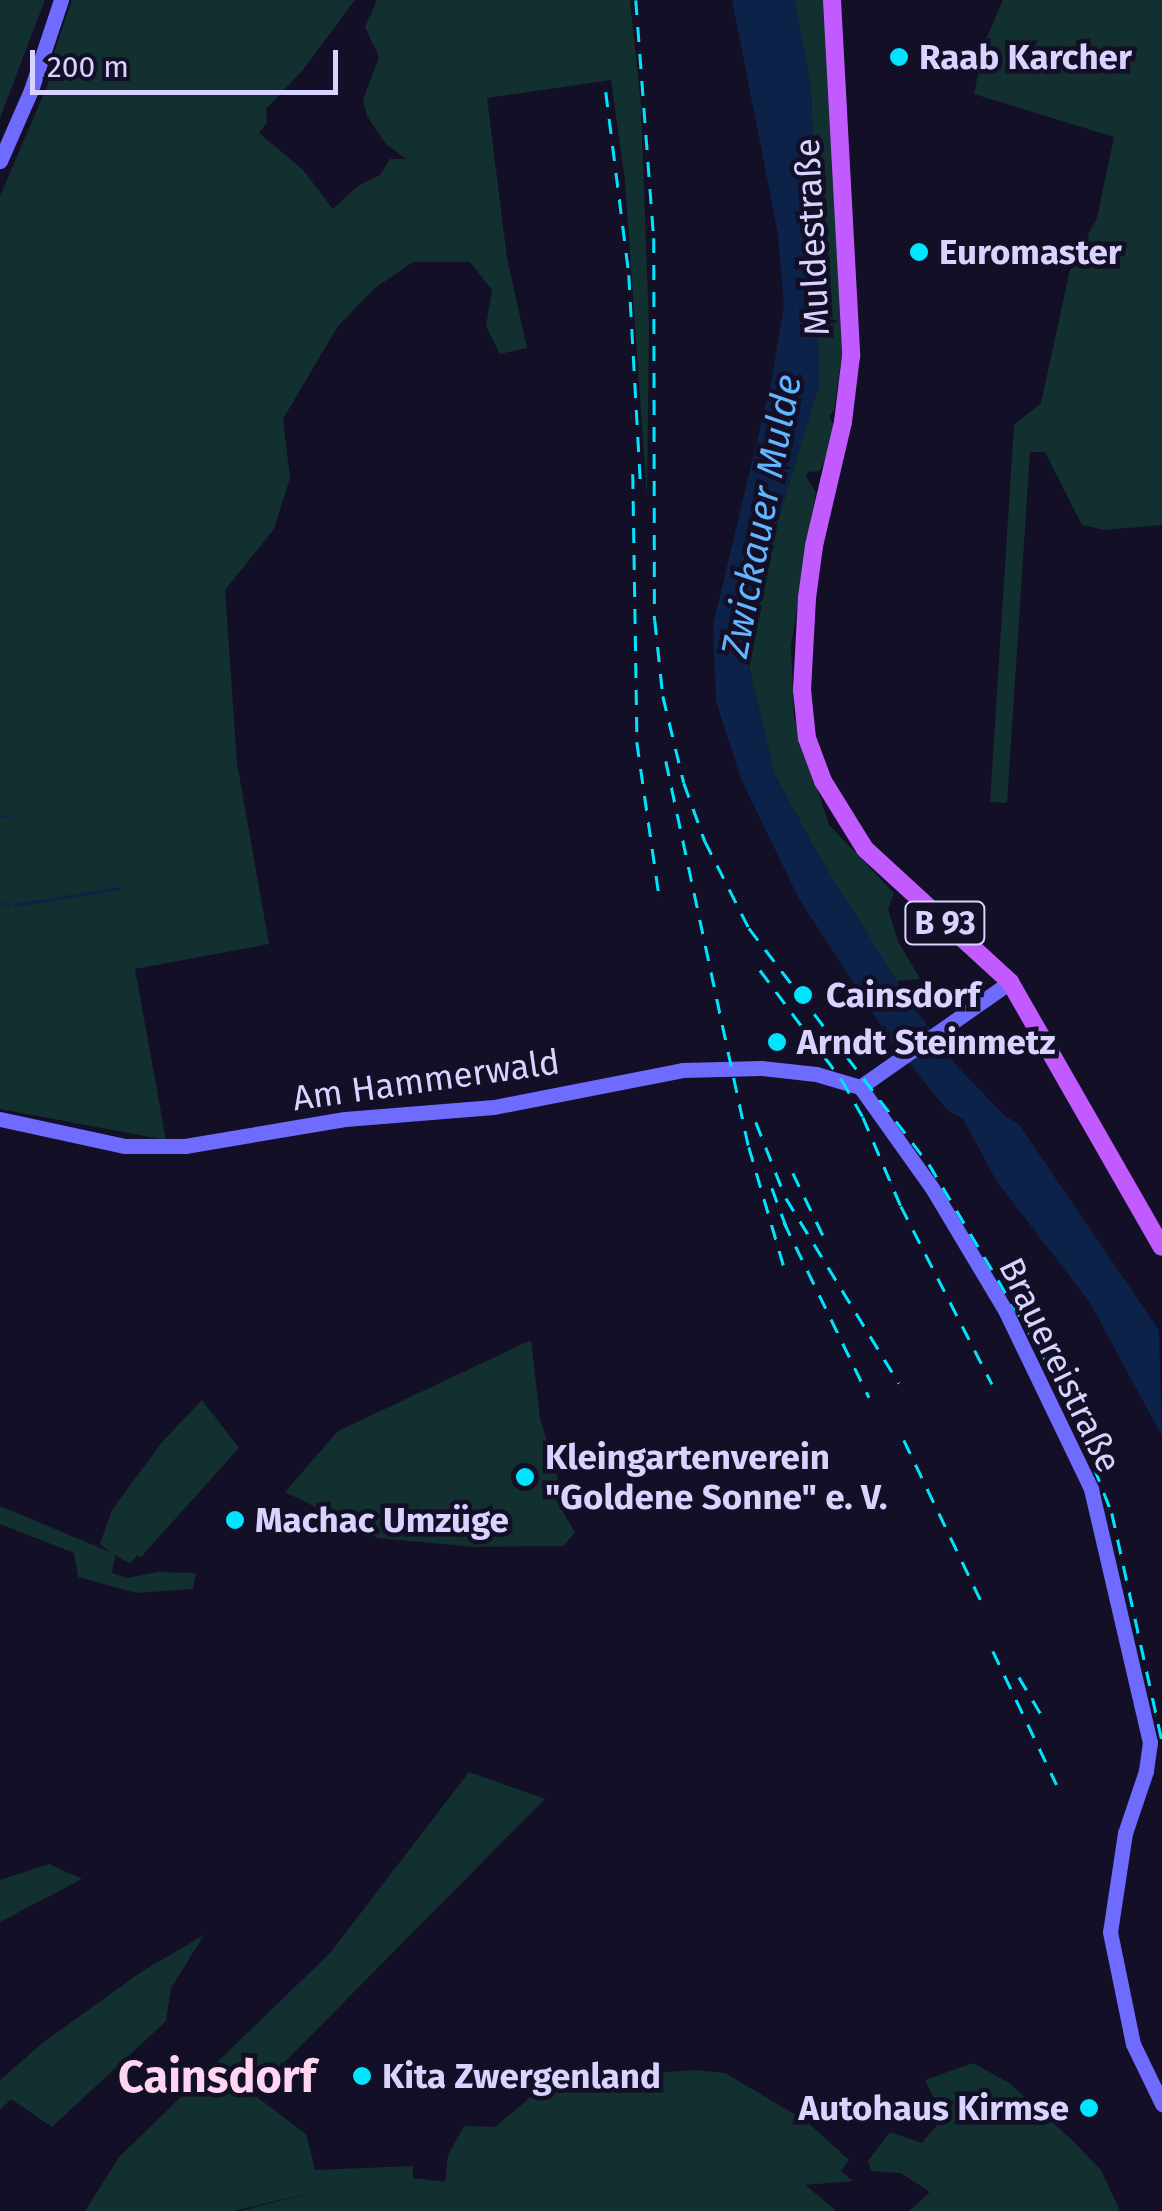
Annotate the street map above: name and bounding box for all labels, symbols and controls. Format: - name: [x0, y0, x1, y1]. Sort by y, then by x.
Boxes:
- scale bar: [35, 30, 342, 92]
- place label: Raab Karcher: [919, 36, 1132, 78]
- marker: Raab Karcher: [888, 46, 910, 68]
- text: 200 m: [47, 49, 129, 85]
- street label: Muldestraße: [786, 137, 838, 337]
- place label: Euromaster: [939, 231, 1122, 273]
- marker: Euromaster: [908, 241, 930, 263]
- water label: Zwickauer Mulde: [712, 371, 812, 661]
- road number: B 93: [902, 896, 988, 950]
- place label: Cainsdorf: [826, 974, 980, 1016]
- marker: Cainsdorf: [790, 982, 816, 1008]
- place label: Arndt Steinmetz: [797, 1021, 1055, 1063]
- marker: Arndt Steinmetz: [766, 1031, 788, 1053]
- street label: Am Hammerwald: [290, 1040, 562, 1120]
- street label: Brauereistraße: [990, 1251, 1130, 1479]
- place label: Kleingartenverein "Goldene Sonne" e. V.: [545, 1436, 887, 1518]
- marker: Kleingartenverein "Goldene Sonne" e. V.: [514, 1466, 536, 1488]
- place label: Machac Umzüge: [255, 1499, 509, 1541]
- marker: Machac Umzüge: [224, 1509, 246, 1531]
- district label: Cainsdorf: [118, 2051, 316, 2105]
- place label: Kita Zwergenland: [382, 2055, 661, 2097]
- marker: Kita Zwergenland: [351, 2065, 373, 2087]
- place label: Autohaus Kirmse: [799, 2087, 1069, 2129]
- marker: Autohaus Kirmse: [1078, 2097, 1100, 2119]

